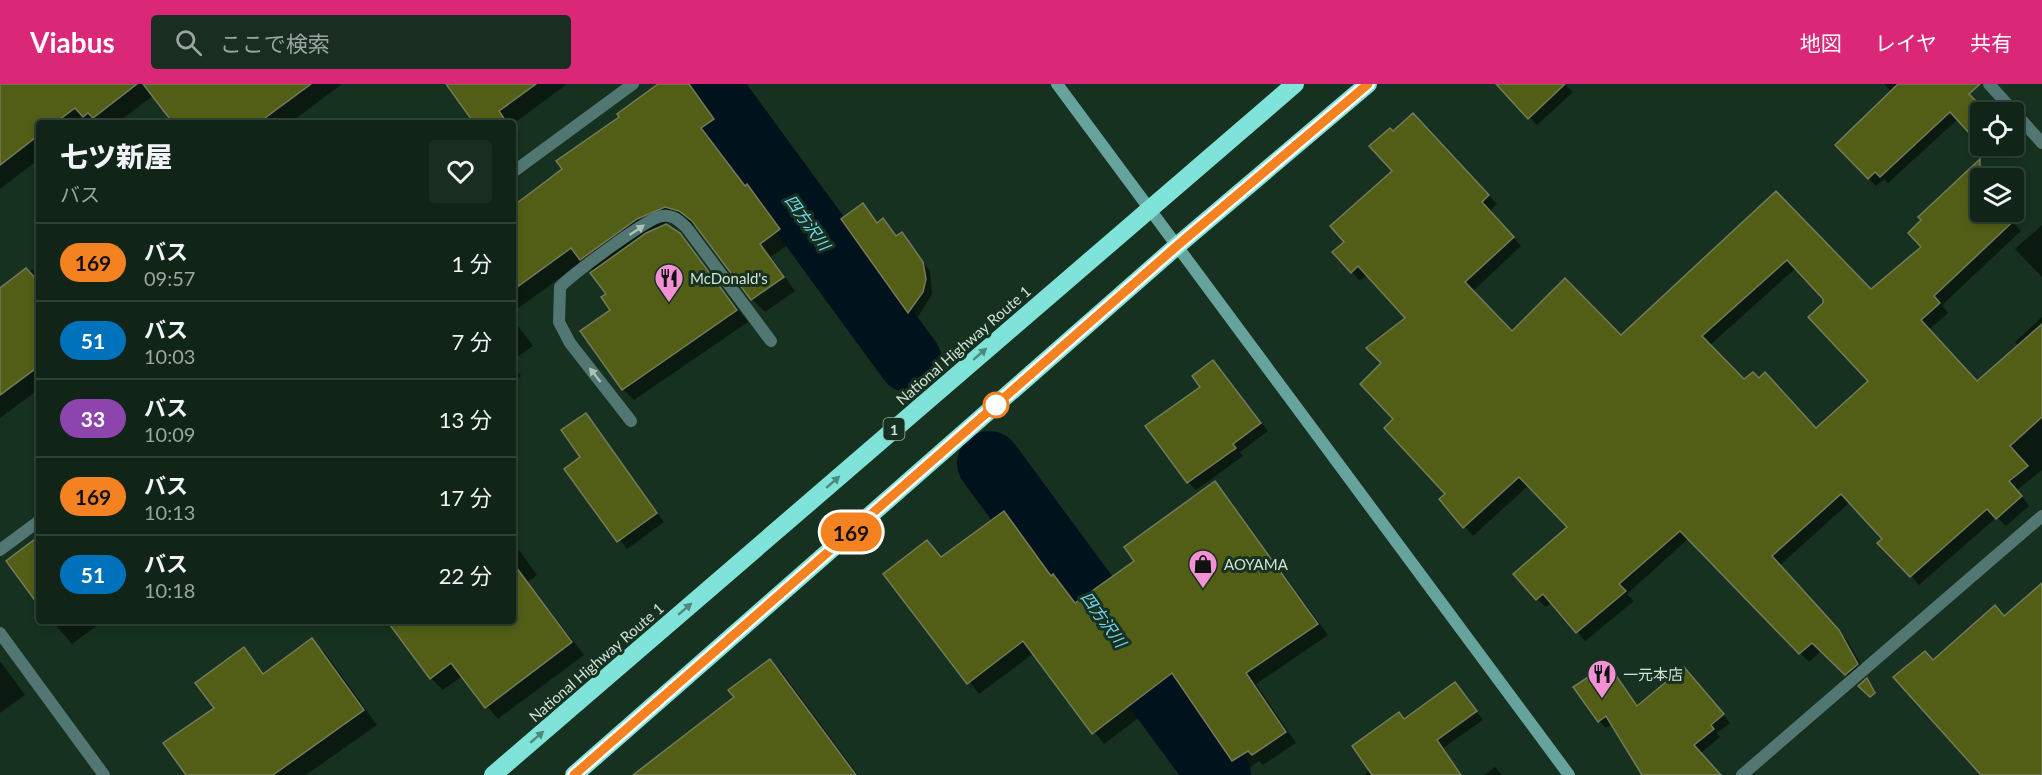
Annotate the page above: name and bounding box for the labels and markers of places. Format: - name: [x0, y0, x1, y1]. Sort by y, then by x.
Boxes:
- restaurant icon: McDonald's: [653, 262, 685, 304]
- place label: McDonald's: [690, 269, 768, 287]
- unlabelled marker: [983, 392, 1009, 418]
- shop icon: AOYAMA: [1187, 548, 1219, 590]
- place label: AOYAMA: [1224, 555, 1289, 573]
- restaurant icon: 一元本店: [1586, 658, 1618, 700]
- place label: 一元本店: [1623, 665, 1683, 683]

